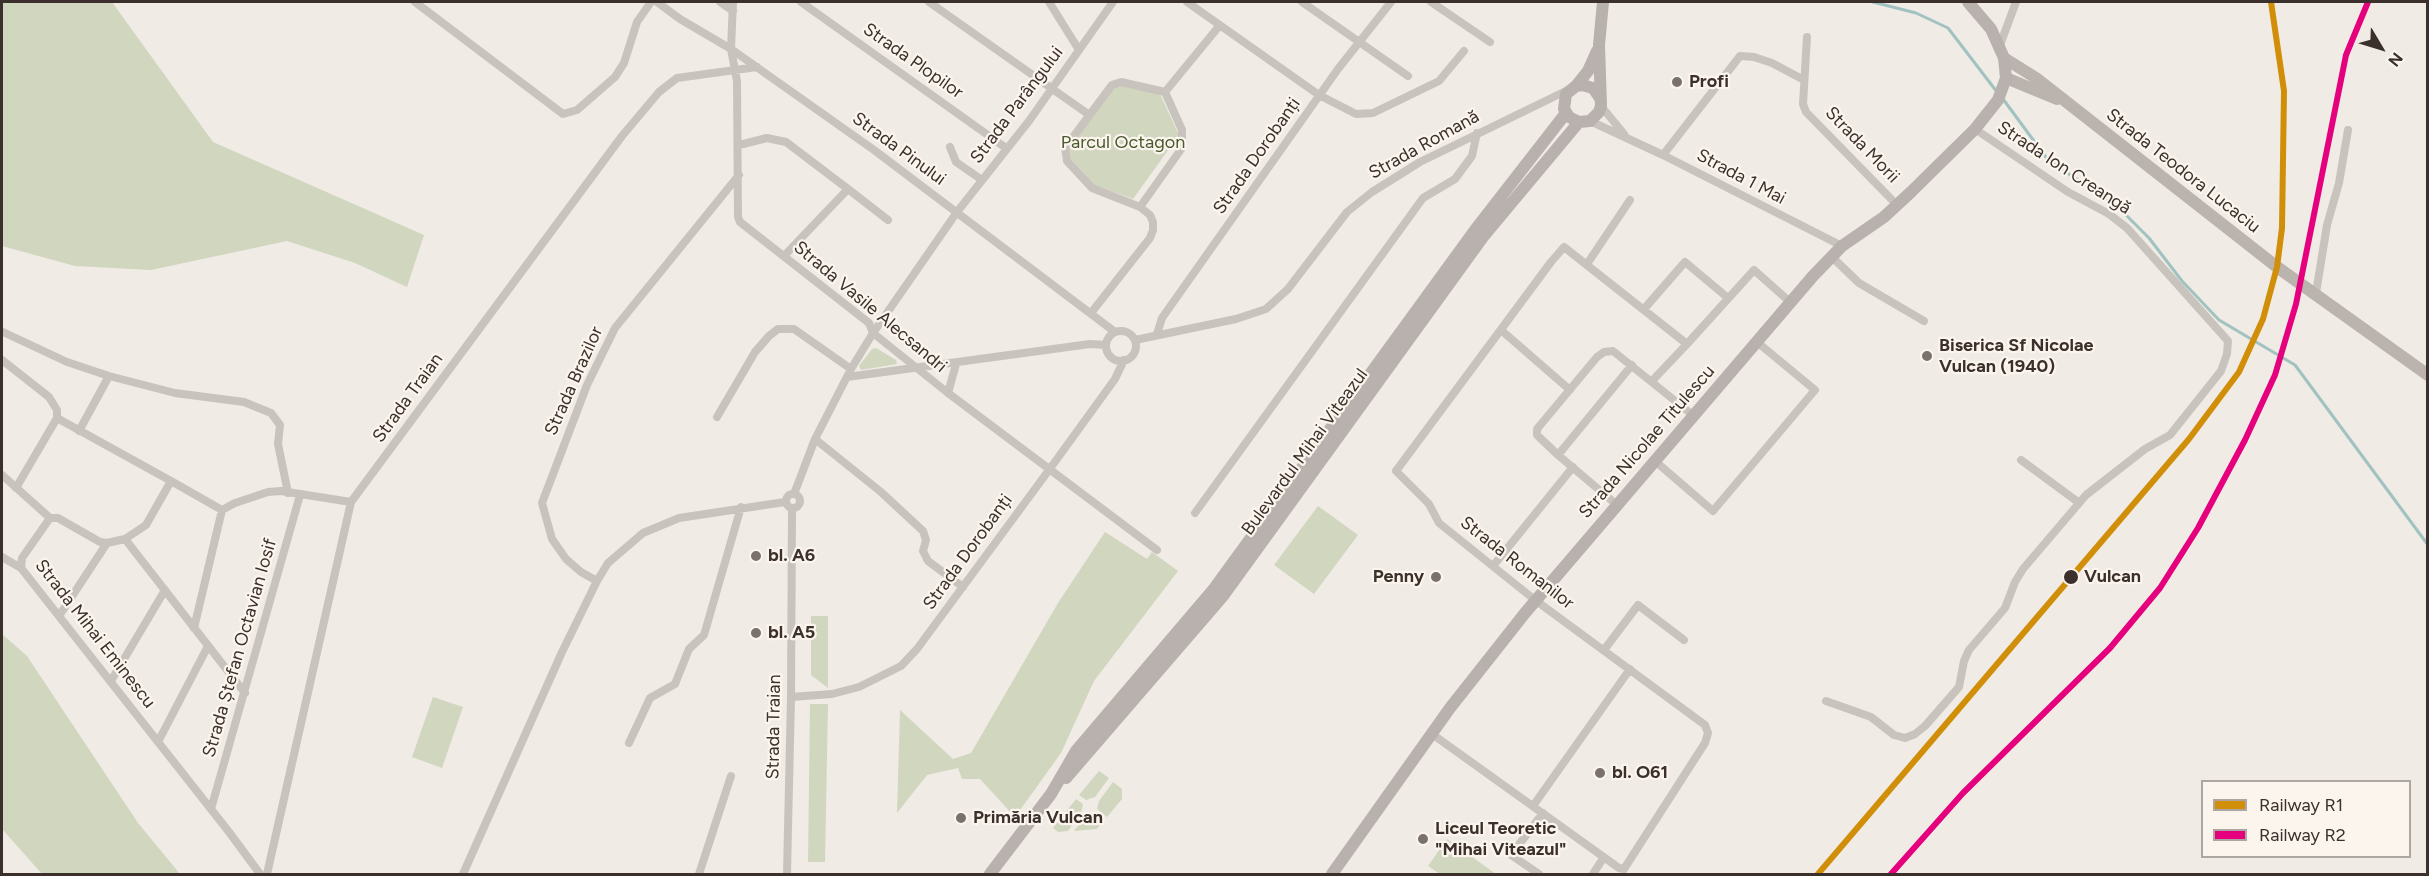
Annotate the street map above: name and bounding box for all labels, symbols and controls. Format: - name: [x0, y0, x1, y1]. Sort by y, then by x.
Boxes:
- street label: Strada Plopilor: [859, 18, 967, 104]
- north arrow: [2351, 18, 2411, 78]
- street label: Strada Parângului: [966, 42, 1068, 168]
- text: N: [2384, 49, 2407, 70]
- place label: Profi: [1689, 71, 1729, 93]
- marker: Profi: [1670, 75, 1684, 89]
- street label: Strada Dorobanți: [1209, 94, 1305, 218]
- street label: Strada Morii: [1820, 102, 1904, 188]
- street label: Strada Teodora Lucaciu: [2102, 104, 2264, 238]
- street label: Strada Romană: [1365, 106, 1483, 184]
- street label: Strada Pinului: [848, 108, 950, 190]
- street label: Strada Ion Creangă: [1993, 117, 2135, 219]
- park label: Parcul Octagon: [1061, 132, 1185, 154]
- street label: Strada 1 Mai: [1693, 145, 1789, 209]
- street label: Strada Vasile Alecsandri: [789, 237, 951, 377]
- street label: Strada Brazilor: [540, 323, 608, 439]
- place label: Biserica Sf Nicolae Vulcan (1940): [1939, 335, 2094, 378]
- street label: Strada Traian: [368, 349, 448, 447]
- marker: Biserica Sf Nicolae Vulcan (1940): [1920, 349, 1934, 363]
- street label: Strada Nicolae Titulescu: [1575, 361, 1719, 523]
- street label: Bulevardul Mihai Viteazul: [1237, 365, 1373, 539]
- street label: Strada Dorobanți: [919, 490, 1017, 614]
- street label: Strada Romanilor: [1456, 512, 1578, 614]
- street label: Strada Ștefan Octavian Iosif: [198, 536, 282, 760]
- place label: bl. A6: [768, 545, 815, 567]
- marker: bl. A6: [749, 549, 763, 563]
- street label: Strada Mihai Eminescu: [30, 555, 160, 713]
- place label: Penny: [1373, 566, 1424, 588]
- place label: Vulcan: [2084, 566, 2141, 588]
- marker: Vulcan: [2062, 568, 2080, 586]
- marker: Penny: [1429, 570, 1443, 584]
- place label: bl. A5: [768, 622, 815, 644]
- marker: bl. A5: [749, 626, 763, 640]
- street label: Strada Traian: [762, 674, 786, 780]
- place label: bl. O61: [1612, 762, 1668, 784]
- marker: bl. O61: [1593, 766, 1607, 780]
- legend: [2201, 780, 2411, 858]
- text: Railway R1: [2259, 794, 2343, 816]
- place label: Primăria Vulcan: [973, 807, 1103, 829]
- marker: Primăria Vulcan: [954, 811, 968, 825]
- place label: Liceul Teoretic "Mihai Viteazul": [1435, 818, 1566, 860]
- text: Railway R2: [2259, 824, 2346, 846]
- marker: Liceul Teoretic "Mihai Viteazul": [1416, 832, 1430, 846]

